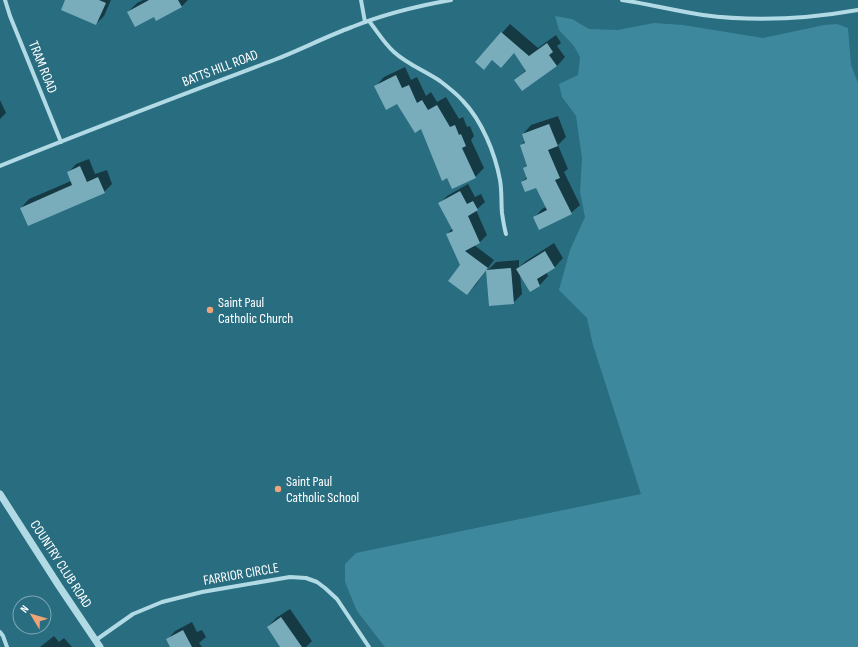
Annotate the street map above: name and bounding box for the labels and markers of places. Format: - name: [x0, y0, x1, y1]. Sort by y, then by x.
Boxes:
- place label: Saint Paul Catholic Church: [218, 294, 293, 327]
- marker: Saint Paul Catholic Church: [205, 305, 215, 315]
- place label: Saint Paul Catholic School: [286, 473, 359, 506]
- marker: Saint Paul Catholic School: [273, 484, 283, 494]

